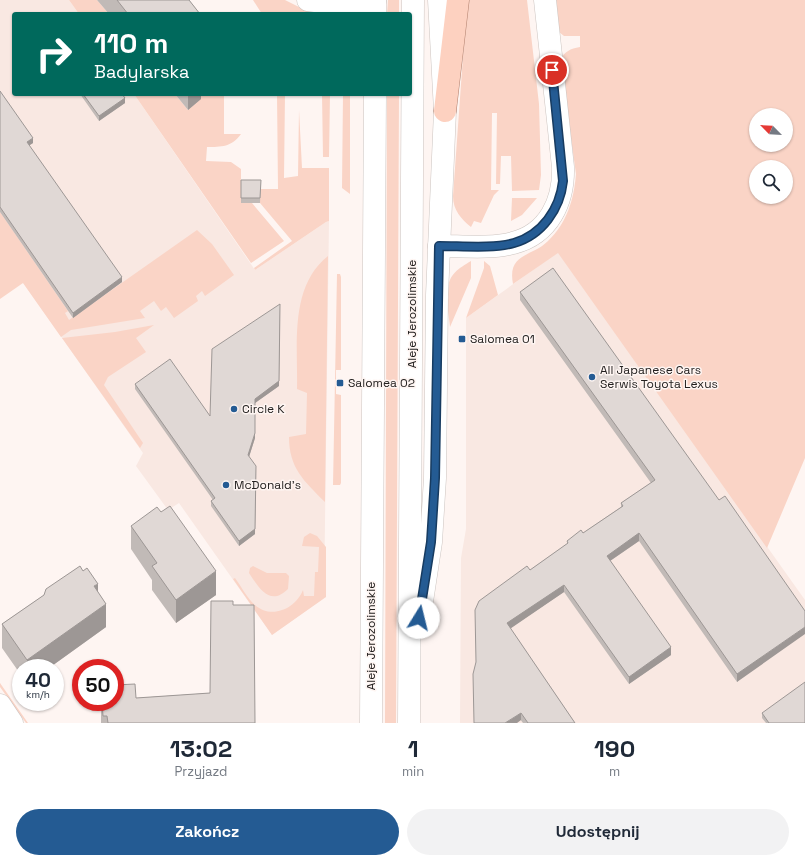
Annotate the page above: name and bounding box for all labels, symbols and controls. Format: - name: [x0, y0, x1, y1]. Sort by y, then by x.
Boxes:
- text: 110 m: [94, 25, 168, 61]
- icon: right: [28, 28, 80, 80]
- pin: [535, 53, 569, 87]
- icon: arrive: [541, 59, 563, 81]
- text: Badylarska: [94, 60, 189, 83]
- north arrow: [749, 108, 793, 152]
- map controls: [749, 108, 793, 204]
- button: search: [749, 160, 793, 204]
- street label: Aleje Jerozolimskie: [404, 260, 420, 368]
- place label: Salomea 01: [470, 331, 535, 347]
- marker: Salomea 01: [457, 334, 467, 344]
- place label: All Japanese Cars Serwis Toyota Lexus: [600, 362, 718, 392]
- marker: All Japanese Cars Serwis Toyota Lexus: [587, 372, 597, 382]
- place label: Salomea 02: [348, 375, 415, 391]
- marker: Salomea 02: [335, 378, 345, 388]
- place label: Circle K: [242, 401, 285, 417]
- marker: Circle K: [229, 404, 239, 414]
- place label: McDonald's: [234, 477, 301, 493]
- marker: McDonald's: [221, 480, 231, 490]
- street label: Aleje Jerozolimskie: [363, 582, 379, 690]
- position arrow: [398, 597, 440, 639]
- speed limit sign: 50: [72, 659, 124, 711]
- text: 40: [25, 667, 51, 693]
- text: km/h: [26, 688, 50, 701]
- text: 13:02: [170, 733, 232, 764]
- text: 1: [408, 733, 419, 764]
- text: 190: [594, 733, 635, 764]
- text: Przyjazd: [174, 763, 227, 780]
- text: min: [402, 763, 424, 780]
- text: m: [609, 763, 620, 780]
- button: Zakończ: [16, 809, 399, 855]
- button: Udostępnij: [407, 809, 789, 855]

